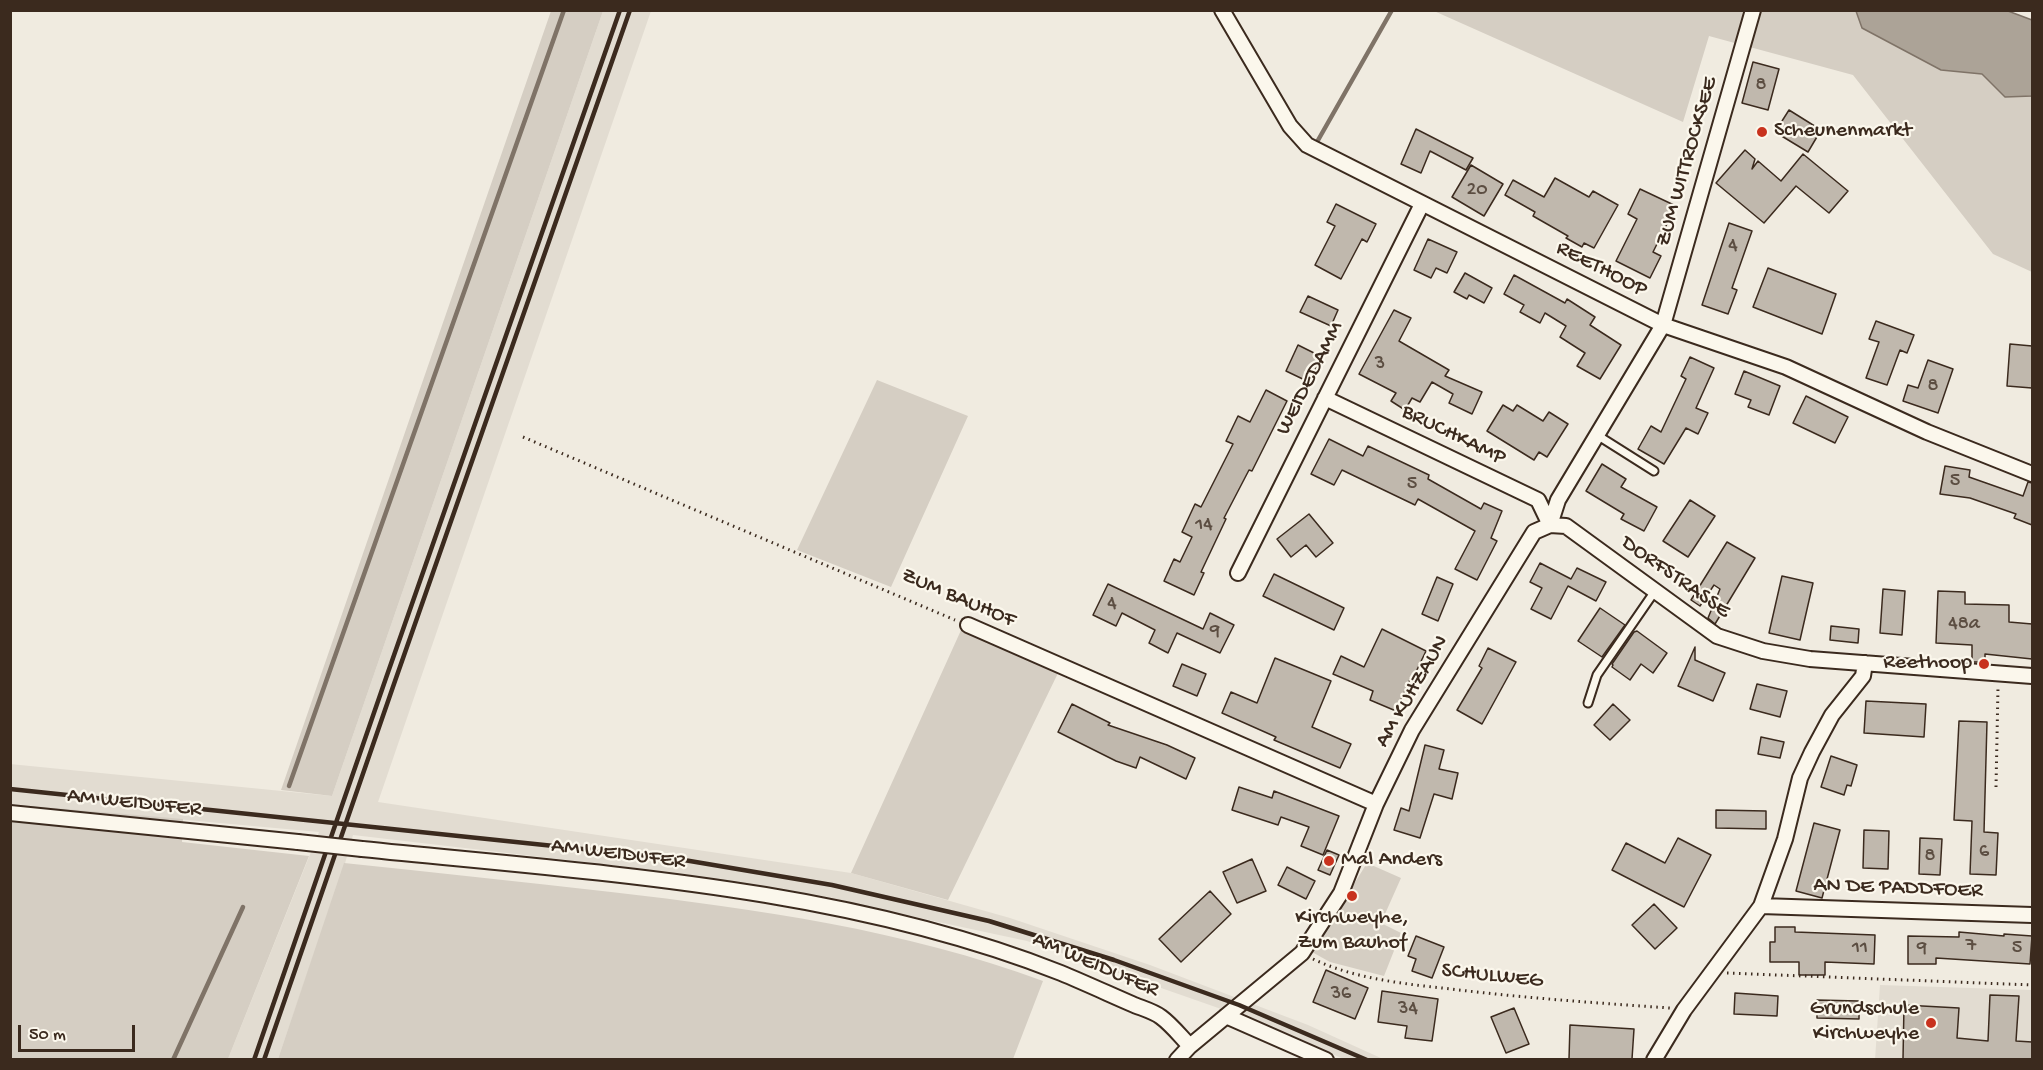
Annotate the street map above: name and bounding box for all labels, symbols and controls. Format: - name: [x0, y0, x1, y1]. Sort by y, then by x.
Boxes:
- street label: ZUM WITTROCKSEE: [1651, 74, 1725, 250]
- house number: 8: [1756, 74, 1766, 98]
- place label: Scheunenmarkt: [1774, 119, 1912, 145]
- marker: Scheunenmarkt: [1755, 125, 1769, 139]
- house number: 20: [1466, 179, 1488, 203]
- house number: 4: [1728, 235, 1738, 259]
- street label: REETHOOP: [1551, 236, 1651, 304]
- street label: WEIDEDAMM: [1271, 318, 1351, 440]
- house number: 3: [1375, 353, 1385, 377]
- house number: 8: [1928, 375, 1938, 399]
- street label: BRUCHKAMP: [1397, 399, 1509, 473]
- house number: 5: [1950, 470, 1960, 494]
- house number: 5: [1407, 473, 1417, 497]
- house number: 14: [1195, 514, 1213, 538]
- street label: DORFSTRASSE: [1615, 531, 1735, 625]
- street label: ZUM BAUHOF: [897, 563, 1019, 635]
- house number: 4: [1107, 593, 1117, 617]
- house number: 48a: [1948, 613, 1980, 637]
- house number: 9: [1210, 621, 1220, 645]
- street label: AM KUHZAUN: [1370, 631, 1456, 753]
- place label: Reethoop: [1883, 651, 1972, 677]
- marker: Reethoop: [1977, 657, 1991, 671]
- street label: AM WEIDUFER: [66, 784, 202, 824]
- street label: AM WEIDUFER: [550, 834, 686, 876]
- house number: 6: [1979, 841, 1989, 865]
- house number: 8: [1925, 845, 1935, 869]
- place label: Mal Anders: [1341, 848, 1442, 874]
- marker: Mal Anders: [1322, 854, 1336, 868]
- street label: AN DE PADDFOER: [1813, 873, 1983, 905]
- marker: Kirchweyhe, Zum Bauhof: [1345, 889, 1359, 903]
- place label: Kirchweyhe, Zum Bauhof: [1295, 906, 1409, 957]
- street label: AM WEIDUFER: [1028, 928, 1162, 1004]
- house number: 7: [1966, 935, 1976, 959]
- house number: 11: [1852, 937, 1868, 961]
- house number: 5: [2012, 937, 2022, 961]
- house number: 9: [1917, 938, 1927, 962]
- street label: SCHULWEG: [1440, 959, 1544, 995]
- house number: 36: [1331, 983, 1351, 1007]
- place label: Grundschule Kirchweyhe: [1810, 997, 1919, 1048]
- house number: 34: [1398, 998, 1418, 1022]
- scale bar: [21, 1013, 138, 1051]
- marker: Grundschule Kirchweyhe: [1924, 1016, 1938, 1030]
- text: 50 m: [29, 1025, 66, 1046]

